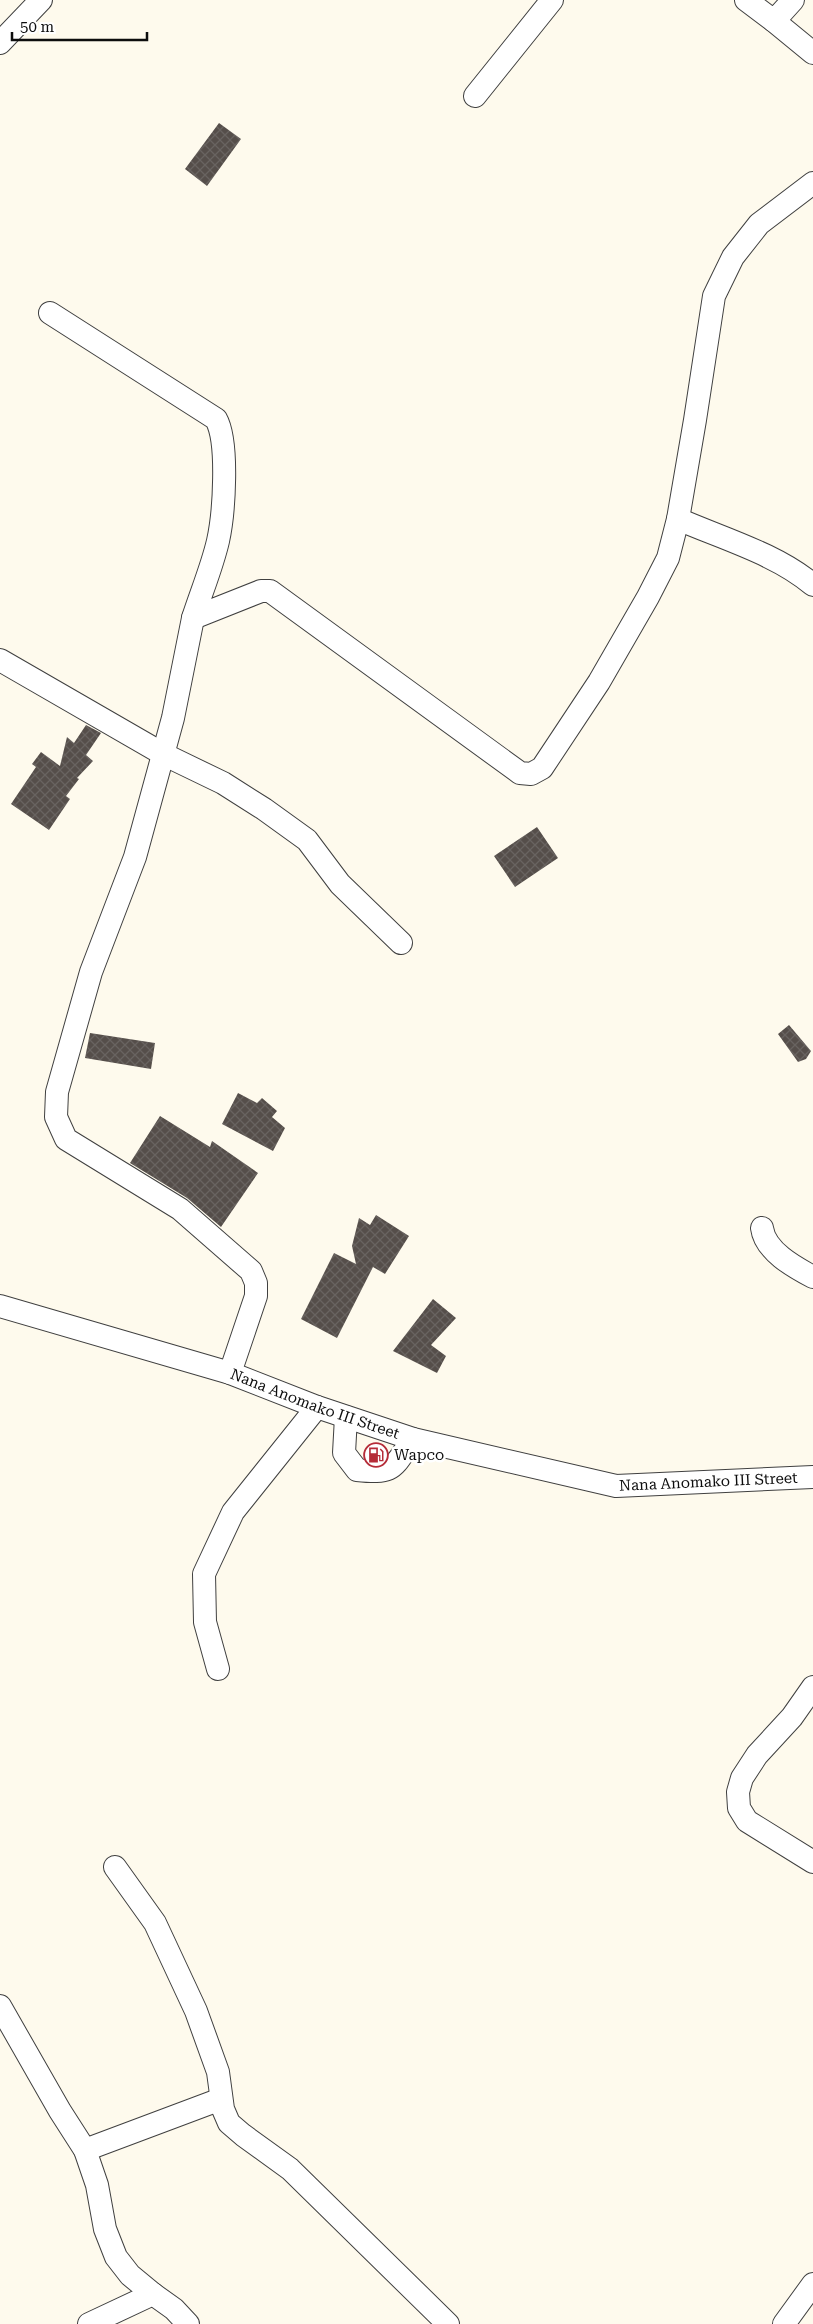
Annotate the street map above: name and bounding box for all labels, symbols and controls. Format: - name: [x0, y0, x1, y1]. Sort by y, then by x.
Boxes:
- scale bar: [12, 10, 148, 42]
- text: 50 m: [20, 18, 55, 36]
- street label: Nana Anomako III Street: [228, 1365, 402, 1443]
- fuel station icon: Wapco: [363, 1442, 389, 1468]
- place label: Wapco: [394, 1446, 444, 1464]
- street label: Nana Anomako III Street: [619, 1469, 798, 1495]

